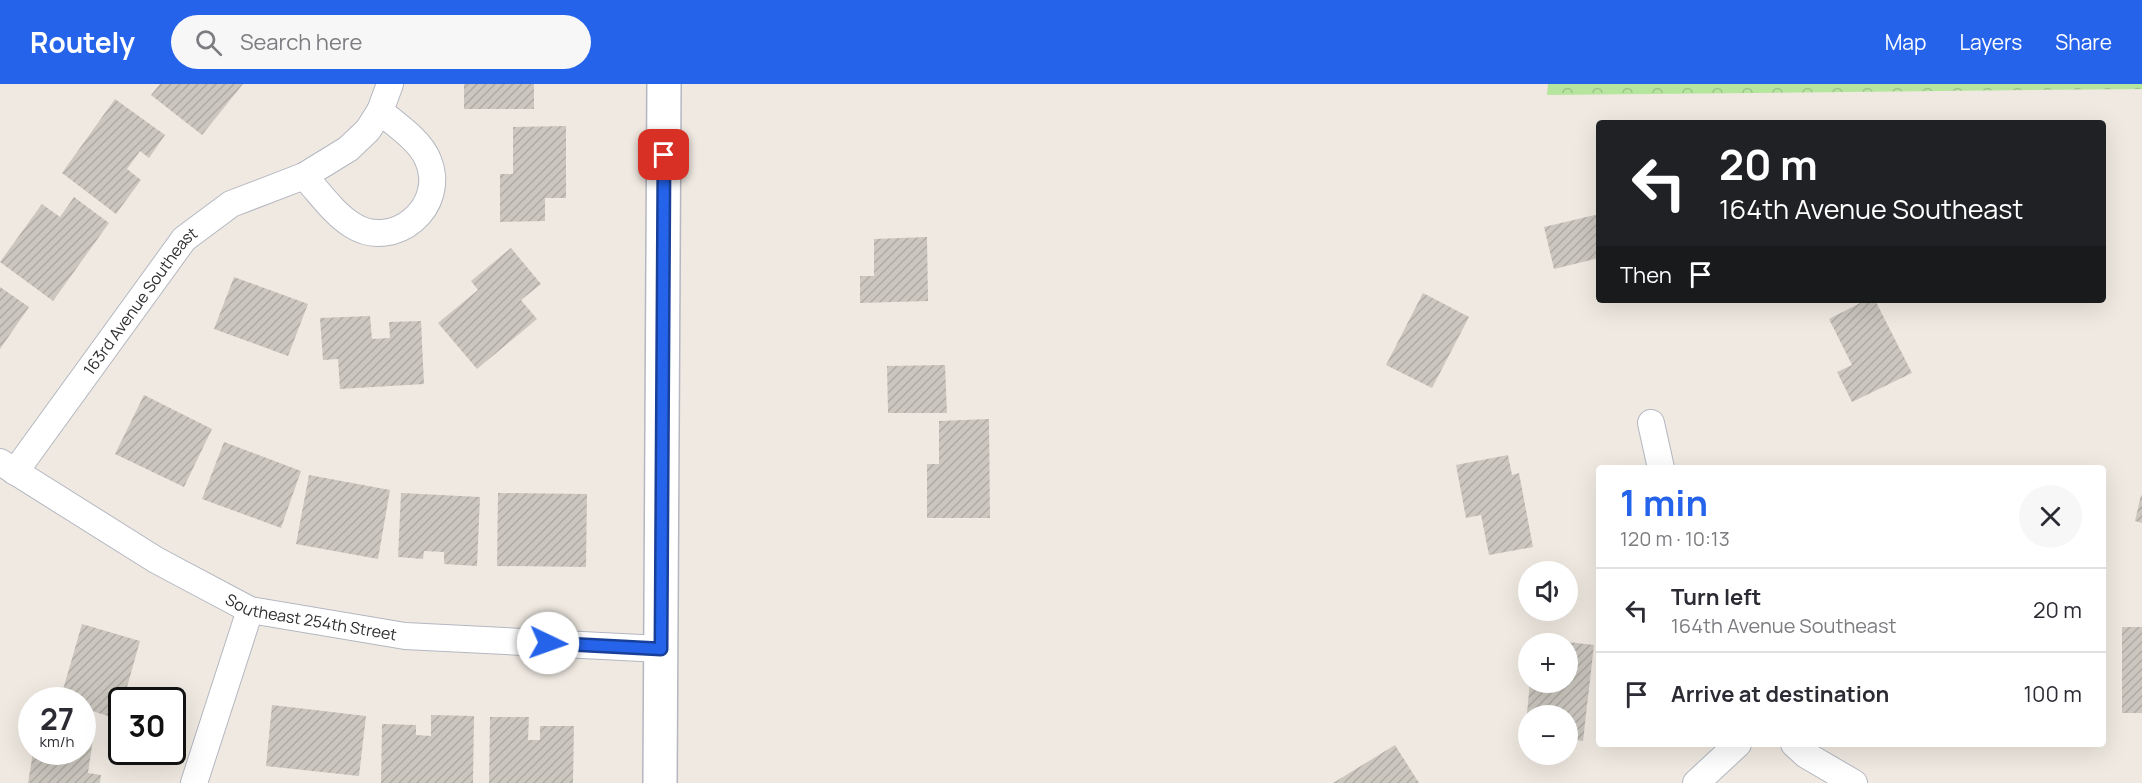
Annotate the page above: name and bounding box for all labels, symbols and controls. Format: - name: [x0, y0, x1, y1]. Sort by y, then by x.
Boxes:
- search box: [171, 15, 591, 69]
- text: Routely: [30, 23, 135, 61]
- icon: search: [192, 26, 225, 59]
- text: Search here: [240, 27, 362, 57]
- text: Map: [1885, 28, 1926, 56]
- text: Layers: [1959, 28, 2022, 56]
- text: Share: [2055, 28, 2112, 56]
- pin: [638, 129, 689, 180]
- text: 20 m: [1719, 135, 1818, 193]
- icon: arrive: [647, 138, 680, 171]
- icon: left: [1620, 144, 1698, 222]
- text: 164th Avenue Southeast: [1719, 190, 2023, 227]
- street label: 163rd Avenue Southeast: [78, 222, 202, 379]
- icon: arrive: [1684, 258, 1717, 291]
- text: Then: [1620, 260, 1672, 290]
- text: 1 min: [1620, 478, 1708, 527]
- button: close: [2019, 485, 2082, 548]
- text: 120 m · 10:13: [1620, 525, 1730, 552]
- map controls: [1518, 561, 1578, 765]
- button: sound: [1518, 561, 1578, 621]
- text: Turn left: [1671, 582, 1761, 612]
- street label: Southeast 254th Street: [222, 588, 399, 645]
- icon: left: [1620, 594, 1653, 627]
- text: 20 m: [2033, 595, 2082, 625]
- position arrow: [516, 611, 580, 675]
- text: 164th Avenue Southeast: [1671, 612, 1896, 639]
- button: +: [1518, 633, 1578, 693]
- icon: arrive: [1620, 678, 1653, 711]
- text: Arrive at destination: [1671, 679, 1889, 709]
- text: 100 m: [2024, 679, 2082, 709]
- speed limit sign: 30: [108, 687, 186, 765]
- text: 27: [40, 698, 74, 739]
- button: −: [1518, 705, 1578, 765]
- text: km/h: [40, 731, 74, 752]

